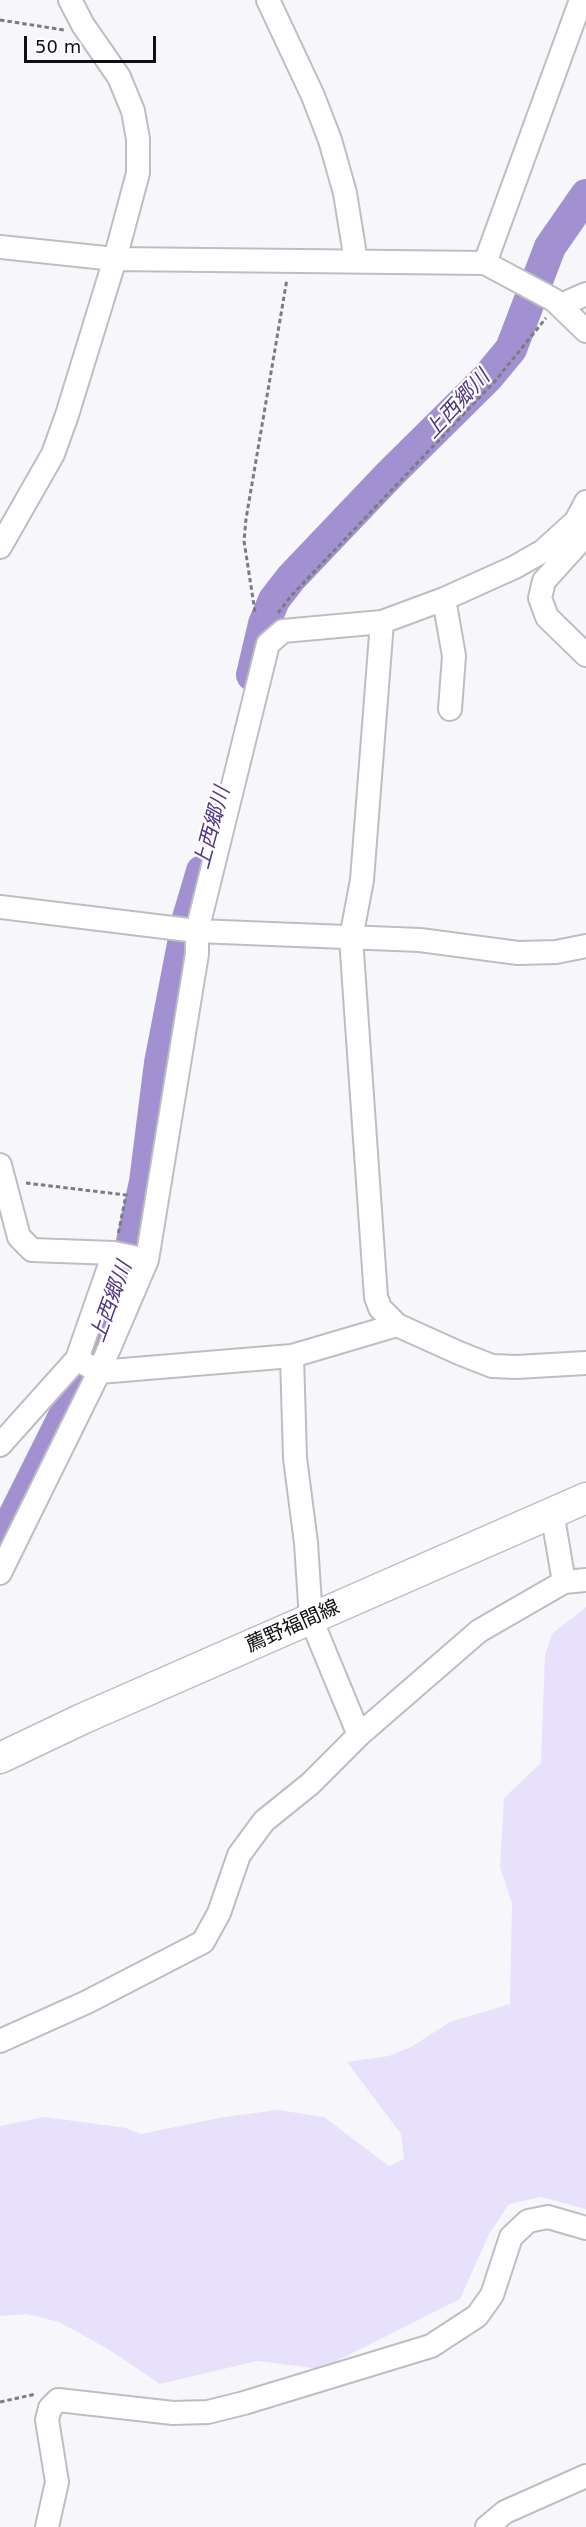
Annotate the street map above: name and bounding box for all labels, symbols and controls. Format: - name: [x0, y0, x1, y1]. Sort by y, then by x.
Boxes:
- scale bar: [27, 24, 159, 62]
- text: 50 m: [35, 36, 81, 57]
- water label: 上西郷川: [420, 366, 496, 444]
- water label: 上西郷川: [190, 784, 236, 872]
- water label: 上西郷川: [86, 1258, 138, 1346]
- street label: 薦野福間線: [242, 1596, 344, 1658]

